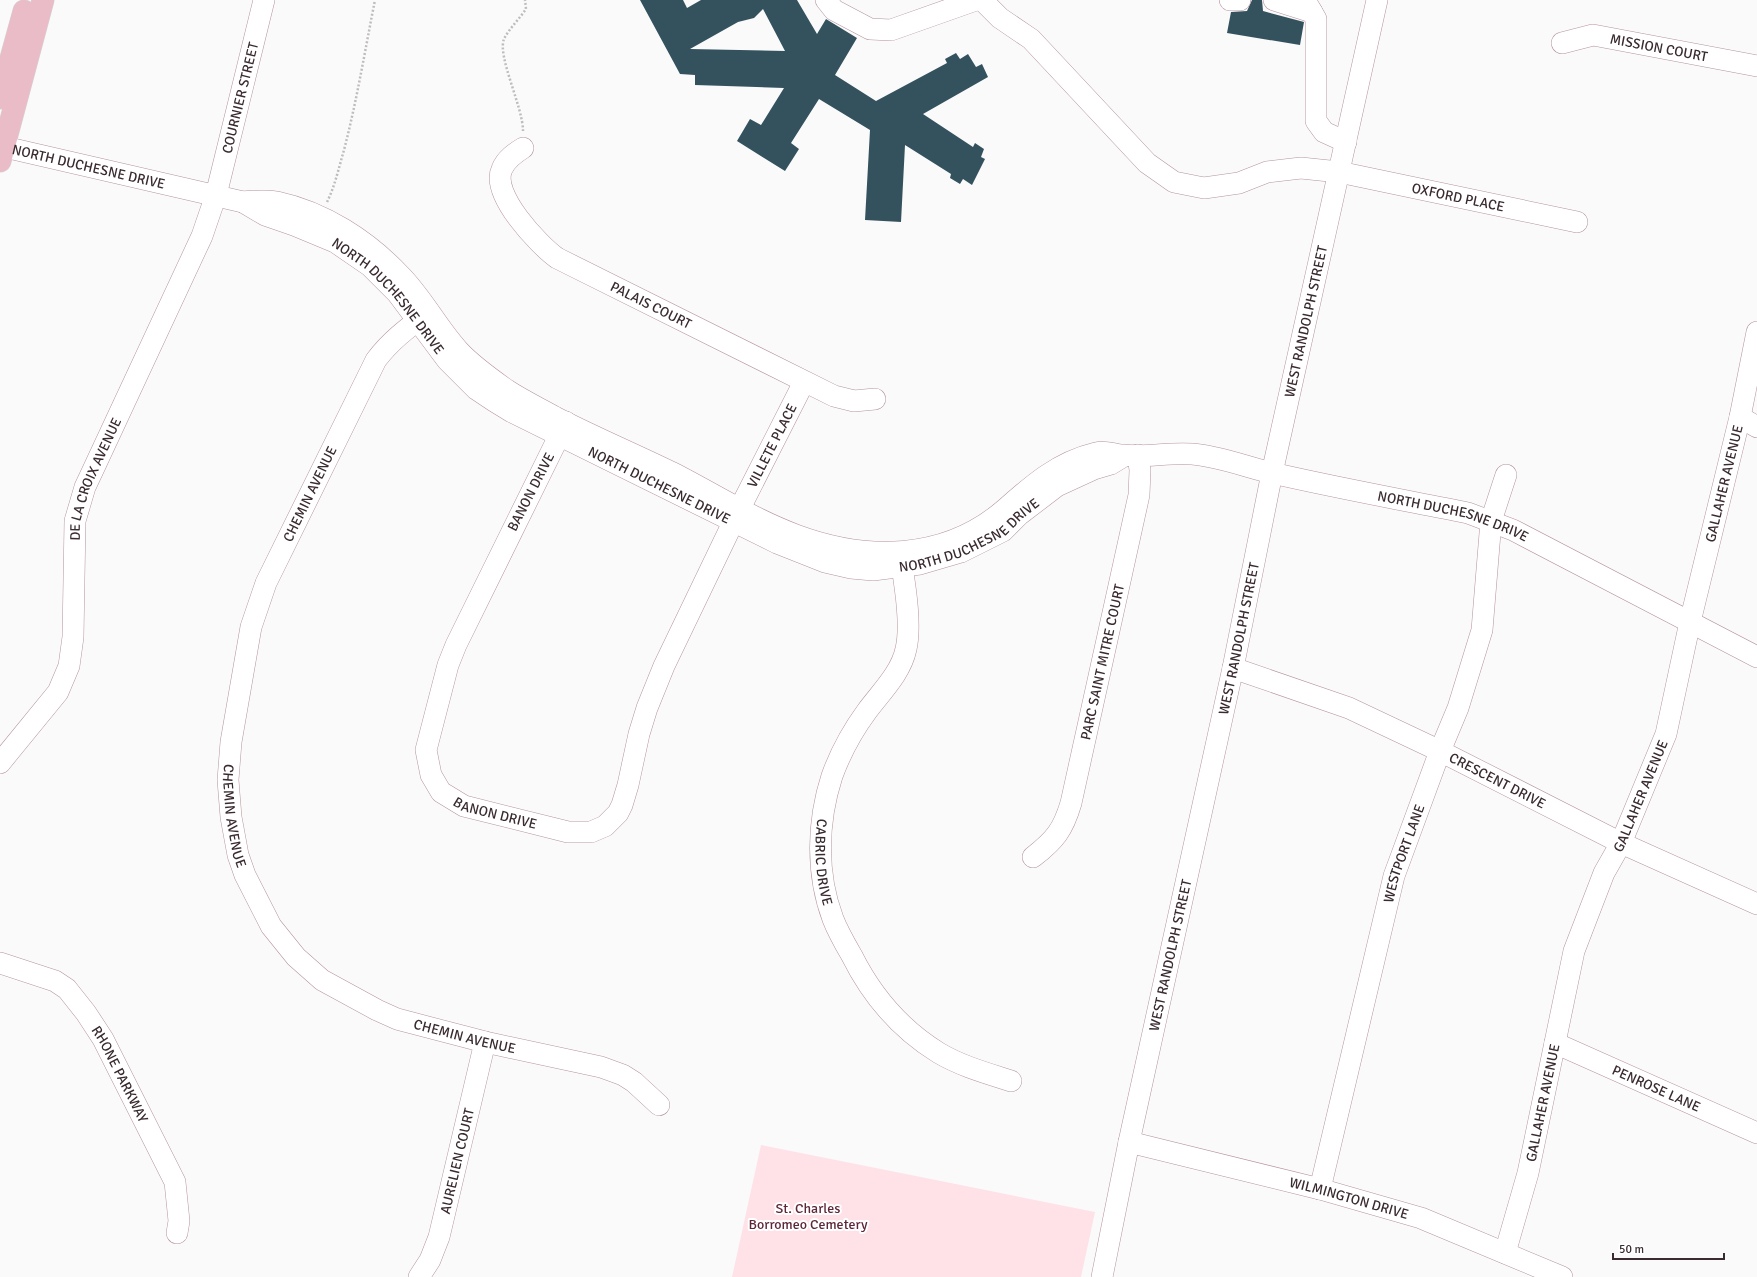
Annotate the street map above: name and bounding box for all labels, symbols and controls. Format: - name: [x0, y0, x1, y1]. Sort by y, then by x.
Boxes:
- street label: MISSION COURT: [1609, 30, 1709, 65]
- street label: COURNIER STREET: [218, 40, 262, 155]
- street label: NORTH DUCHESNE DRIVE: [11, 141, 167, 192]
- street label: OXFORD PLACE: [1410, 179, 1506, 215]
- street label: NORTH DUCHESNE DRIVE: [329, 234, 448, 357]
- street label: WEST RANDOLPH STREET: [1281, 244, 1331, 399]
- street label: PALAIS COURT: [608, 278, 695, 332]
- street label: VILLETE PLACE: [743, 400, 800, 490]
- street label: DE LA CROIX AVENUE: [66, 415, 125, 541]
- street label: GALLAHER AVENUE: [1701, 423, 1746, 544]
- street label: CHEMIN AVENUE: [279, 443, 341, 545]
- street label: NORTH DUCHESNE DRIVE: [585, 443, 733, 527]
- street label: BANON DRIVE: [504, 450, 558, 534]
- street label: NORTH DUCHESNE DRIVE: [1376, 487, 1532, 545]
- street label: NORTH DUCHESNE DRIVE: [898, 494, 1042, 575]
- street label: WEST RANDOLPH STREET: [1215, 561, 1262, 716]
- street label: PARC SAINT MITRE COURT: [1077, 582, 1128, 742]
- street label: GALLAHER AVENUE: [1609, 737, 1671, 855]
- street label: CRESCENT DRIVE: [1447, 749, 1549, 812]
- street label: CHEMIN AVENUE: [219, 763, 250, 870]
- street label: BANON DRIVE: [450, 793, 539, 832]
- street label: WESTPORT LANE: [1380, 802, 1428, 904]
- street label: CABRIC DRIVE: [812, 818, 837, 907]
- street label: WEST RANDOLPH STREET: [1145, 877, 1195, 1033]
- street label: CHEMIN AVENUE: [412, 1015, 517, 1057]
- street label: RHONE PARKWAY: [88, 1022, 152, 1125]
- street label: GALLAHER AVENUE: [1522, 1042, 1563, 1163]
- street label: PENROSE LANE: [1610, 1061, 1703, 1115]
- street label: AURELIEN COURT: [436, 1106, 478, 1216]
- street label: WILMINGTON DRIVE: [1288, 1173, 1411, 1223]
- park label: St. Charles Borromeo Cemetery: [749, 1200, 868, 1233]
- scale bar: [1613, 1235, 1724, 1261]
- text: 50 m: [1619, 1242, 1644, 1257]

